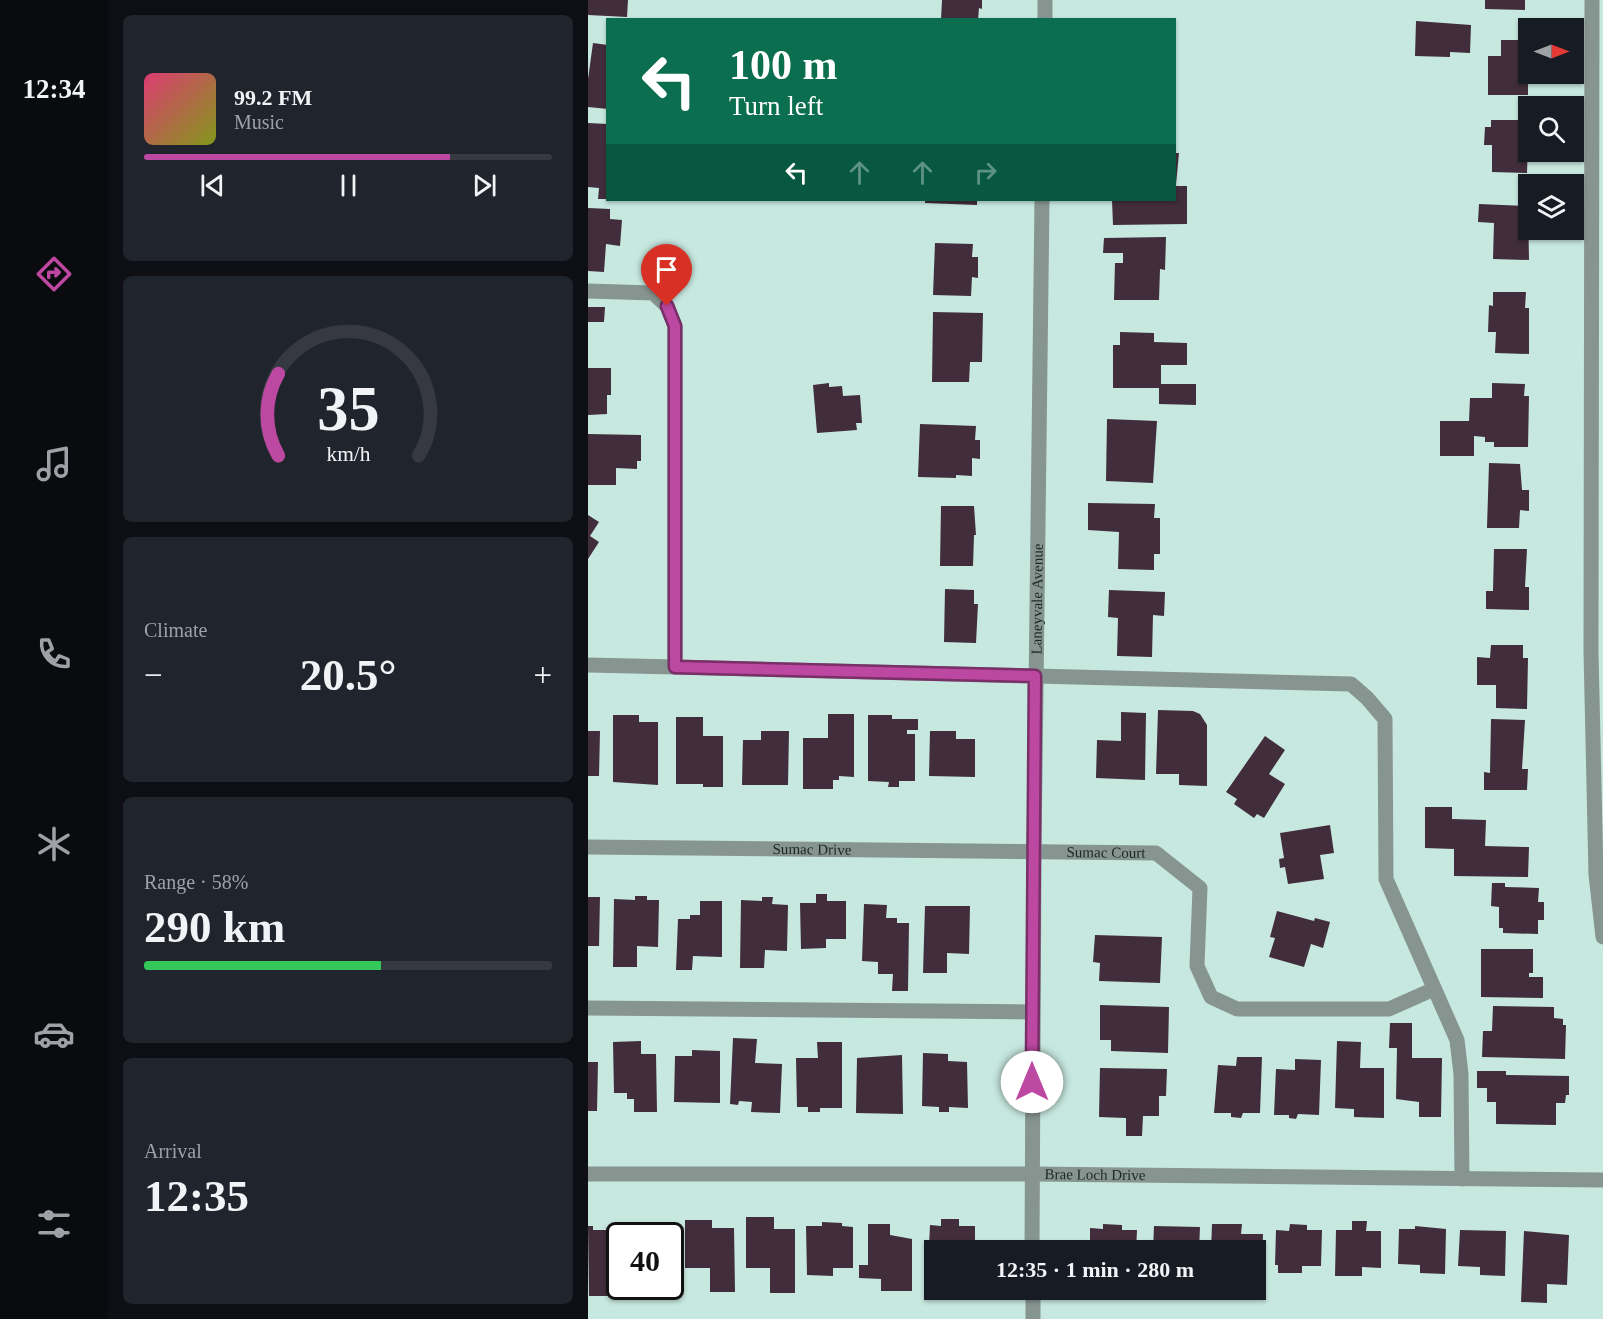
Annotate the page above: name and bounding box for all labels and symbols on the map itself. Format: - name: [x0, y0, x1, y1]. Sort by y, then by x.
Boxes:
- north arrow: [1518, 18, 1584, 84]
- pin: [641, 244, 692, 306]
- street label: Laneyvale Avenue: [1028, 543, 1046, 655]
- street label: Sumac Drive: [773, 841, 852, 858]
- street label: Sumac Court: [1066, 844, 1146, 861]
- position arrow: [1000, 1050, 1064, 1114]
- street label: Brae Loch Drive: [1044, 1166, 1146, 1183]
- speed limit sign: 40: [606, 1222, 684, 1300]

